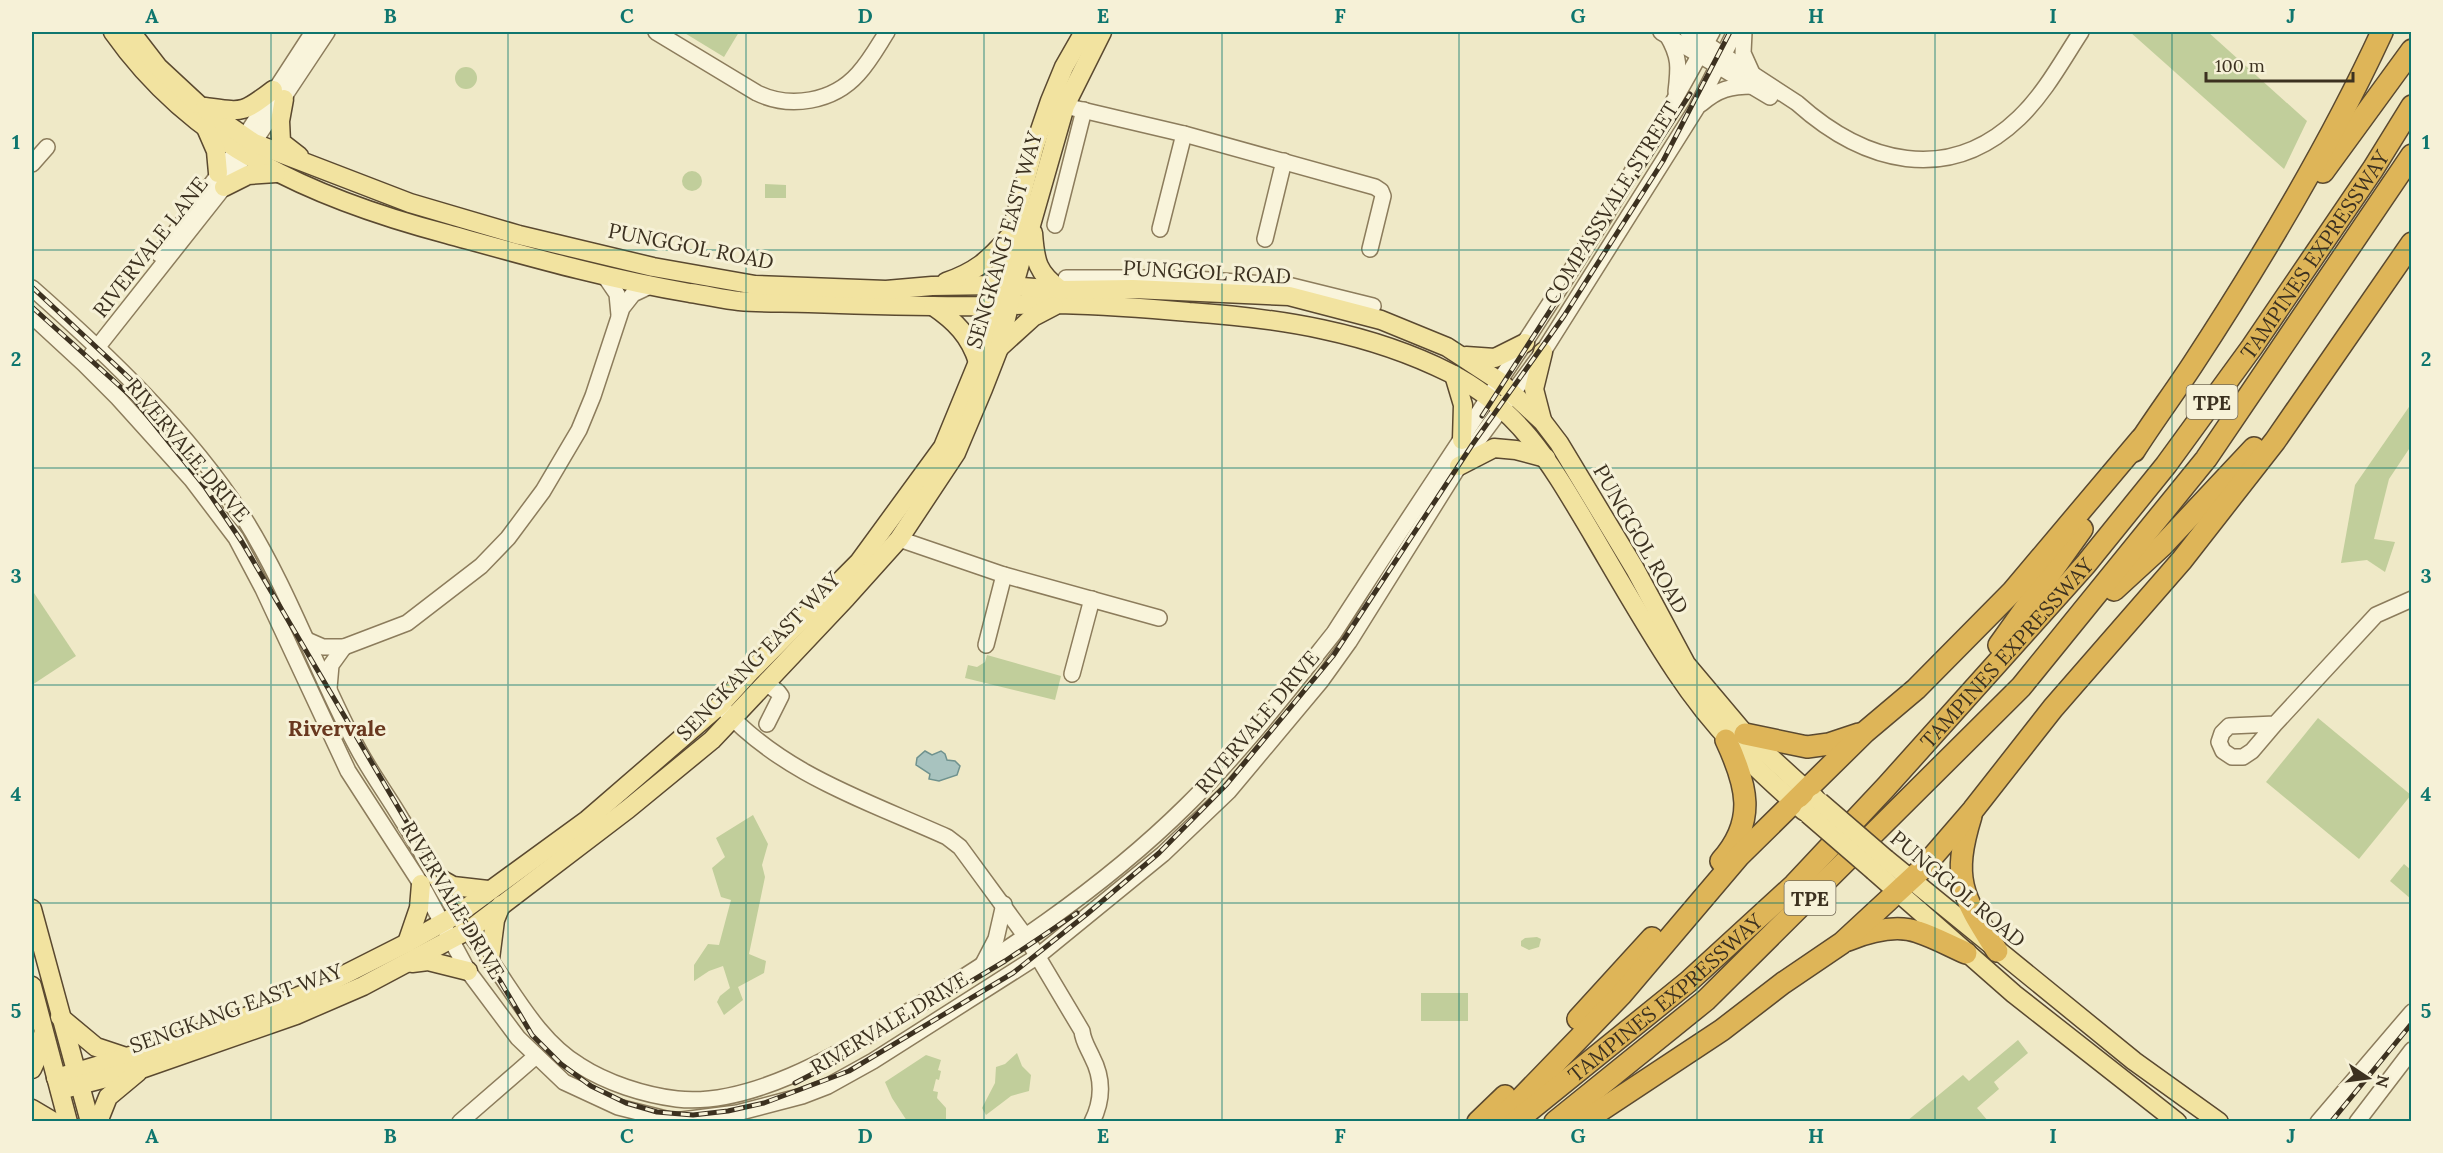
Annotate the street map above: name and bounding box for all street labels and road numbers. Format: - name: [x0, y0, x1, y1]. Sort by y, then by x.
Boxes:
- street label: COMPASSVALE STREET: [1537, 97, 1685, 309]
- street label: SENGKANG EAST WAY: [960, 128, 1048, 352]
- street label: TAMPINES EXPRESSWAY: [2234, 145, 2395, 365]
- street label: RIVERVALE LANE: [87, 171, 213, 323]
- street label: PUNGGOL ROAD: [606, 217, 776, 275]
- street label: PUNGGOL ROAD: [1122, 254, 1292, 290]
- street label: RIVERVALE DRIVE: [120, 373, 256, 527]
- road number: TPE: [2186, 385, 2238, 419]
- street label: PUNGGOL ROAD: [1587, 459, 1695, 619]
- street label: TAMPINES EXPRESSWAY: [1914, 551, 2099, 754]
- street label: SENGKANG EAST WAY: [670, 565, 846, 746]
- street label: RIVERVALE DRIVE: [1189, 645, 1325, 799]
- street label: RIVERVALE DRIVE: [395, 816, 511, 984]
- street label: PUNGGOL ROAD: [1885, 825, 2031, 953]
- road number: TPE: [1784, 881, 1836, 915]
- street label: TAMPINES EXPRESSWAY: [1562, 907, 1768, 1087]
- street label: SENGKANG EAST WAY: [126, 957, 347, 1059]
- street label: RIVERVALE DRIVE: [805, 965, 973, 1081]

